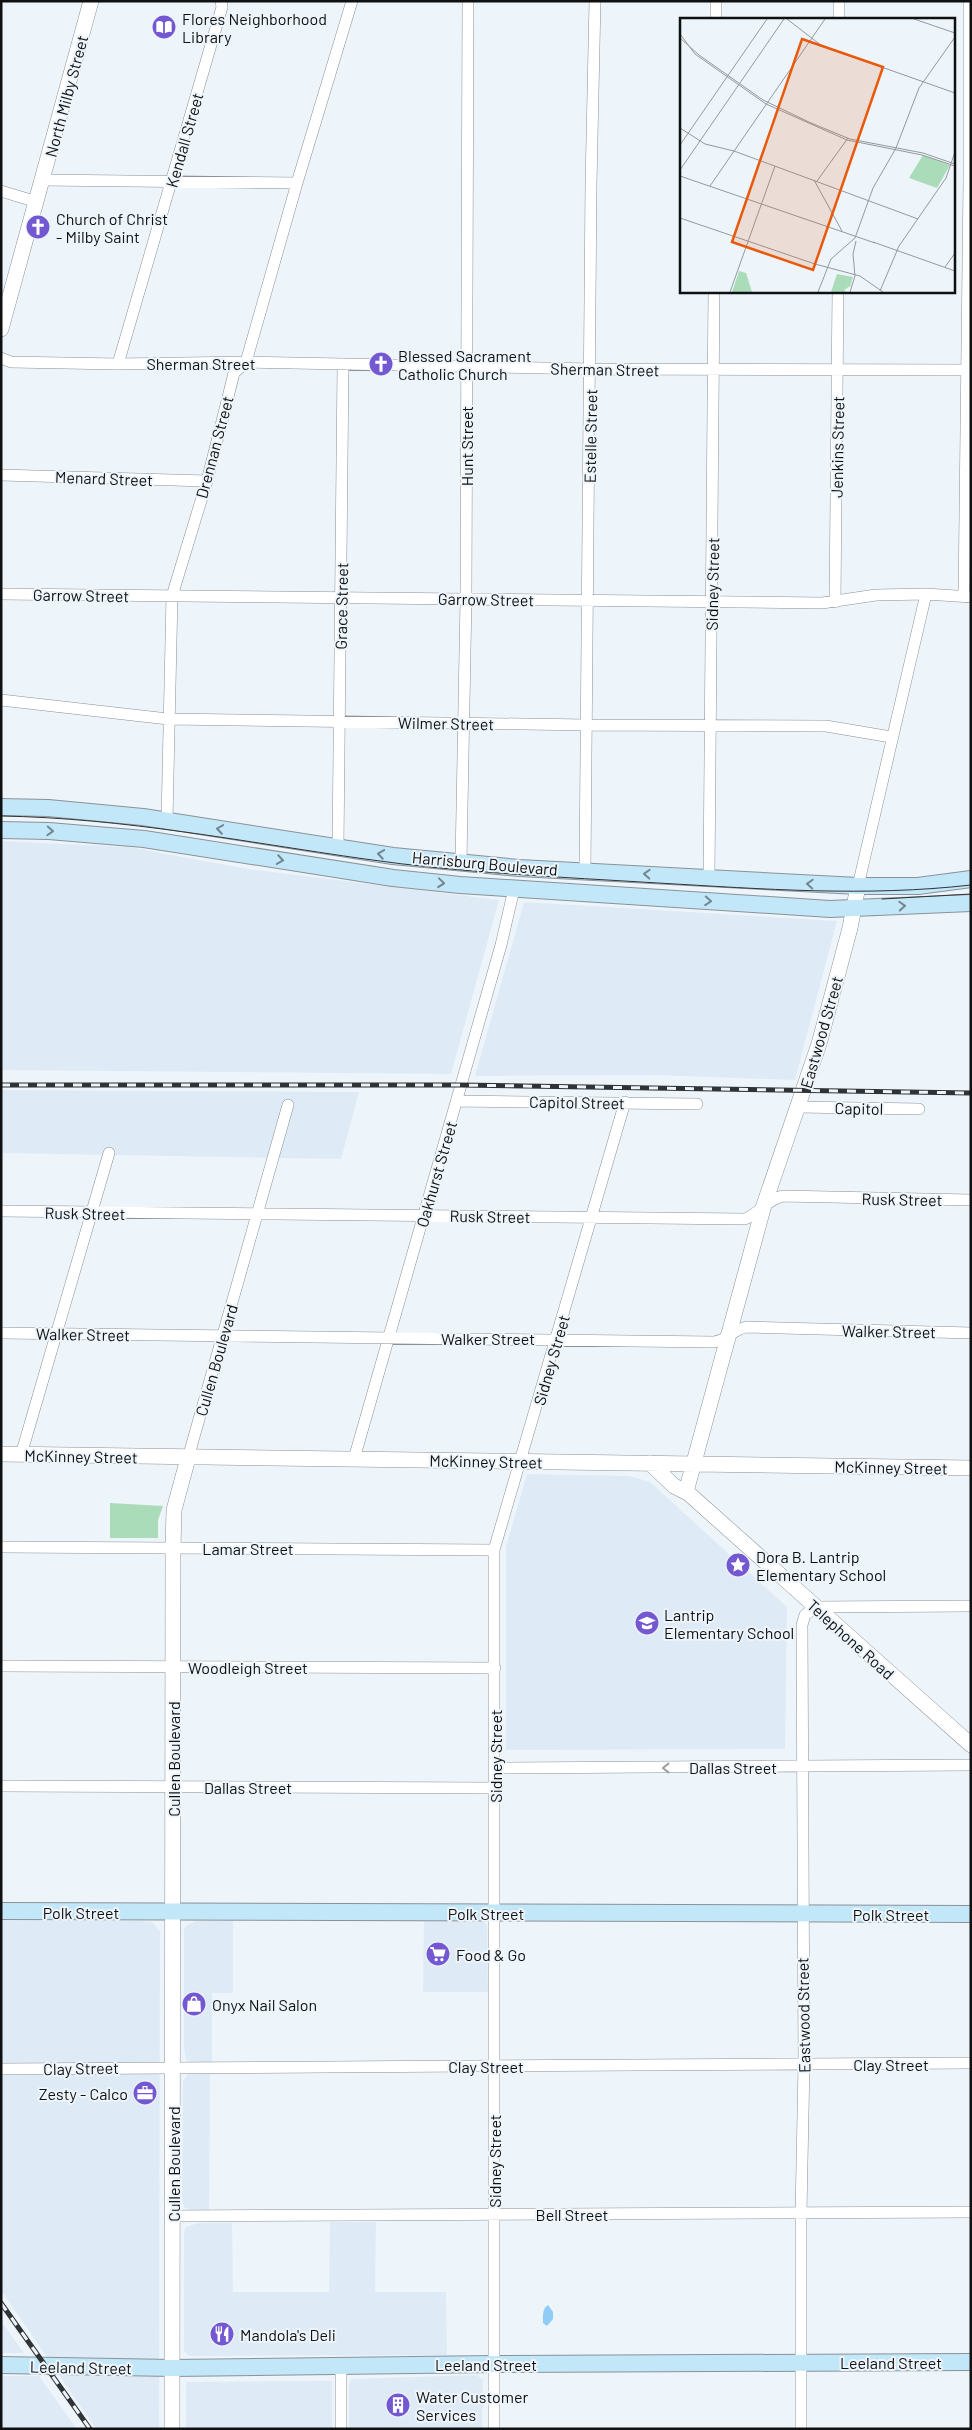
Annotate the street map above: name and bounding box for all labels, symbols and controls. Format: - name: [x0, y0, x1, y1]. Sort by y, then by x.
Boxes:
- place label: Flores Neighborhood Library: [182, 9, 327, 46]
- library icon: Flores Neighborhood Library: [151, 14, 177, 40]
- inset map: [680, 18, 954, 292]
- street label: North Milby Street: [41, 33, 91, 159]
- street label: Kendall Street: [161, 90, 207, 190]
- place label: Church of Christ - Milby Saint: [56, 209, 168, 246]
- church icon: Church of Christ - Milby Saint: [25, 214, 51, 240]
- place label: Blessed Sacrament Catholic Church: [398, 346, 532, 383]
- church icon: Blessed Sacrament Catholic Church: [368, 351, 394, 377]
- street label: Sherman Street: [146, 354, 256, 373]
- street label: Sherman Street: [550, 359, 660, 379]
- street label: Estelle Street: [580, 389, 600, 483]
- street label: Drennan Street: [191, 394, 237, 500]
- street label: Jenkins Street: [827, 396, 847, 498]
- street label: Hunt Street: [457, 406, 476, 486]
- street label: Menard Street: [55, 467, 153, 489]
- street label: Sidney Street: [702, 537, 722, 631]
- street label: Grace Street: [331, 562, 351, 650]
- street label: Garrow Street: [33, 585, 129, 605]
- street label: Garrow Street: [438, 589, 534, 609]
- street label: Wilmer Street: [398, 713, 494, 733]
- one-way arrow: [216, 824, 225, 834]
- one-way arrow: [46, 826, 54, 837]
- street label: Harrisburg Boulevard: [411, 847, 559, 879]
- one-way arrow: [376, 849, 385, 859]
- one-way arrow: [276, 855, 285, 865]
- one-way arrow: [643, 868, 651, 879]
- one-way arrow: [438, 878, 446, 889]
- one-way arrow: [805, 879, 813, 889]
- one-way arrow: [704, 895, 712, 906]
- one-way arrow: [899, 901, 907, 912]
- street label: Eastwood Street: [796, 974, 846, 1090]
- street label: Capitol Street: [529, 1092, 625, 1112]
- street label: Capitol: [834, 1098, 884, 1118]
- street label: Oakhurst Street: [412, 1119, 460, 1229]
- street label: Rusk Street: [861, 1189, 943, 1209]
- street label: Rusk Street: [44, 1203, 126, 1223]
- street label: Rusk Street: [449, 1206, 531, 1226]
- street label: Cullen Boulevard: [191, 1302, 241, 1418]
- street label: Sidney Street: [529, 1313, 573, 1407]
- street label: Walker Street: [842, 1321, 936, 1341]
- street label: Walker Street: [36, 1324, 130, 1344]
- street label: Walker Street: [441, 1329, 535, 1348]
- street label: McKinney Street: [24, 1446, 138, 1466]
- street label: McKinney Street: [429, 1451, 543, 1471]
- street label: McKinney Street: [834, 1457, 948, 1477]
- street label: Lamar Street: [202, 1539, 294, 1558]
- place label: Dora B. Lantrip Elementary School: [756, 1547, 886, 1584]
- place icon: Dora B. Lantrip Elementary School: [725, 1552, 751, 1578]
- street label: Telephone Road: [804, 1595, 898, 1683]
- place label: Lantrip Elementary School: [664, 1605, 794, 1642]
- school or university icon: Lantrip Elementary School: [634, 1610, 660, 1636]
- street label: Woodleigh Street: [188, 1658, 308, 1677]
- street label: Cullen Boulevard: [164, 1701, 183, 1817]
- street label: Sidney Street: [486, 1709, 505, 1803]
- street label: Dallas Street: [689, 1758, 777, 1777]
- one-way arrow: [662, 1763, 670, 1773]
- street label: Dallas Street: [204, 1778, 292, 1797]
- street label: Polk Street: [43, 1903, 119, 1922]
- street label: Polk Street: [448, 1904, 524, 1923]
- street label: Polk Street: [853, 1905, 929, 1924]
- supermarket icon: Food & Go: [425, 1941, 451, 1967]
- place label: Food & Go: [456, 1945, 526, 1964]
- street label: Eastwood Street: [792, 1957, 814, 2073]
- shop icon: Onyx Nail Salon: [181, 1991, 207, 2017]
- place label: Onyx Nail Salon: [212, 1995, 317, 2014]
- street label: Clay Street: [853, 2055, 929, 2074]
- street label: Clay Street: [448, 2057, 524, 2076]
- street label: Clay Street: [43, 2058, 119, 2078]
- office icon: Zesty - Calco: [132, 2080, 158, 2106]
- place label: Zesty - Calco: [39, 2084, 128, 2103]
- street label: Cullen Boulevard: [164, 2106, 183, 2222]
- street label: Sidney Street: [485, 2114, 504, 2208]
- street label: Bell Street: [536, 2205, 608, 2224]
- restaurant icon: Mandola's Deli: [209, 2321, 235, 2347]
- place label: Mandola's Deli: [240, 2325, 336, 2344]
- street label: Leeland Street: [840, 2353, 942, 2372]
- street label: Leeland Street: [435, 2355, 537, 2374]
- street label: Leeland Street: [30, 2357, 132, 2377]
- place label: Water Customer Services: [416, 2387, 528, 2424]
- building icon: Water Customer Services: [385, 2392, 411, 2418]

